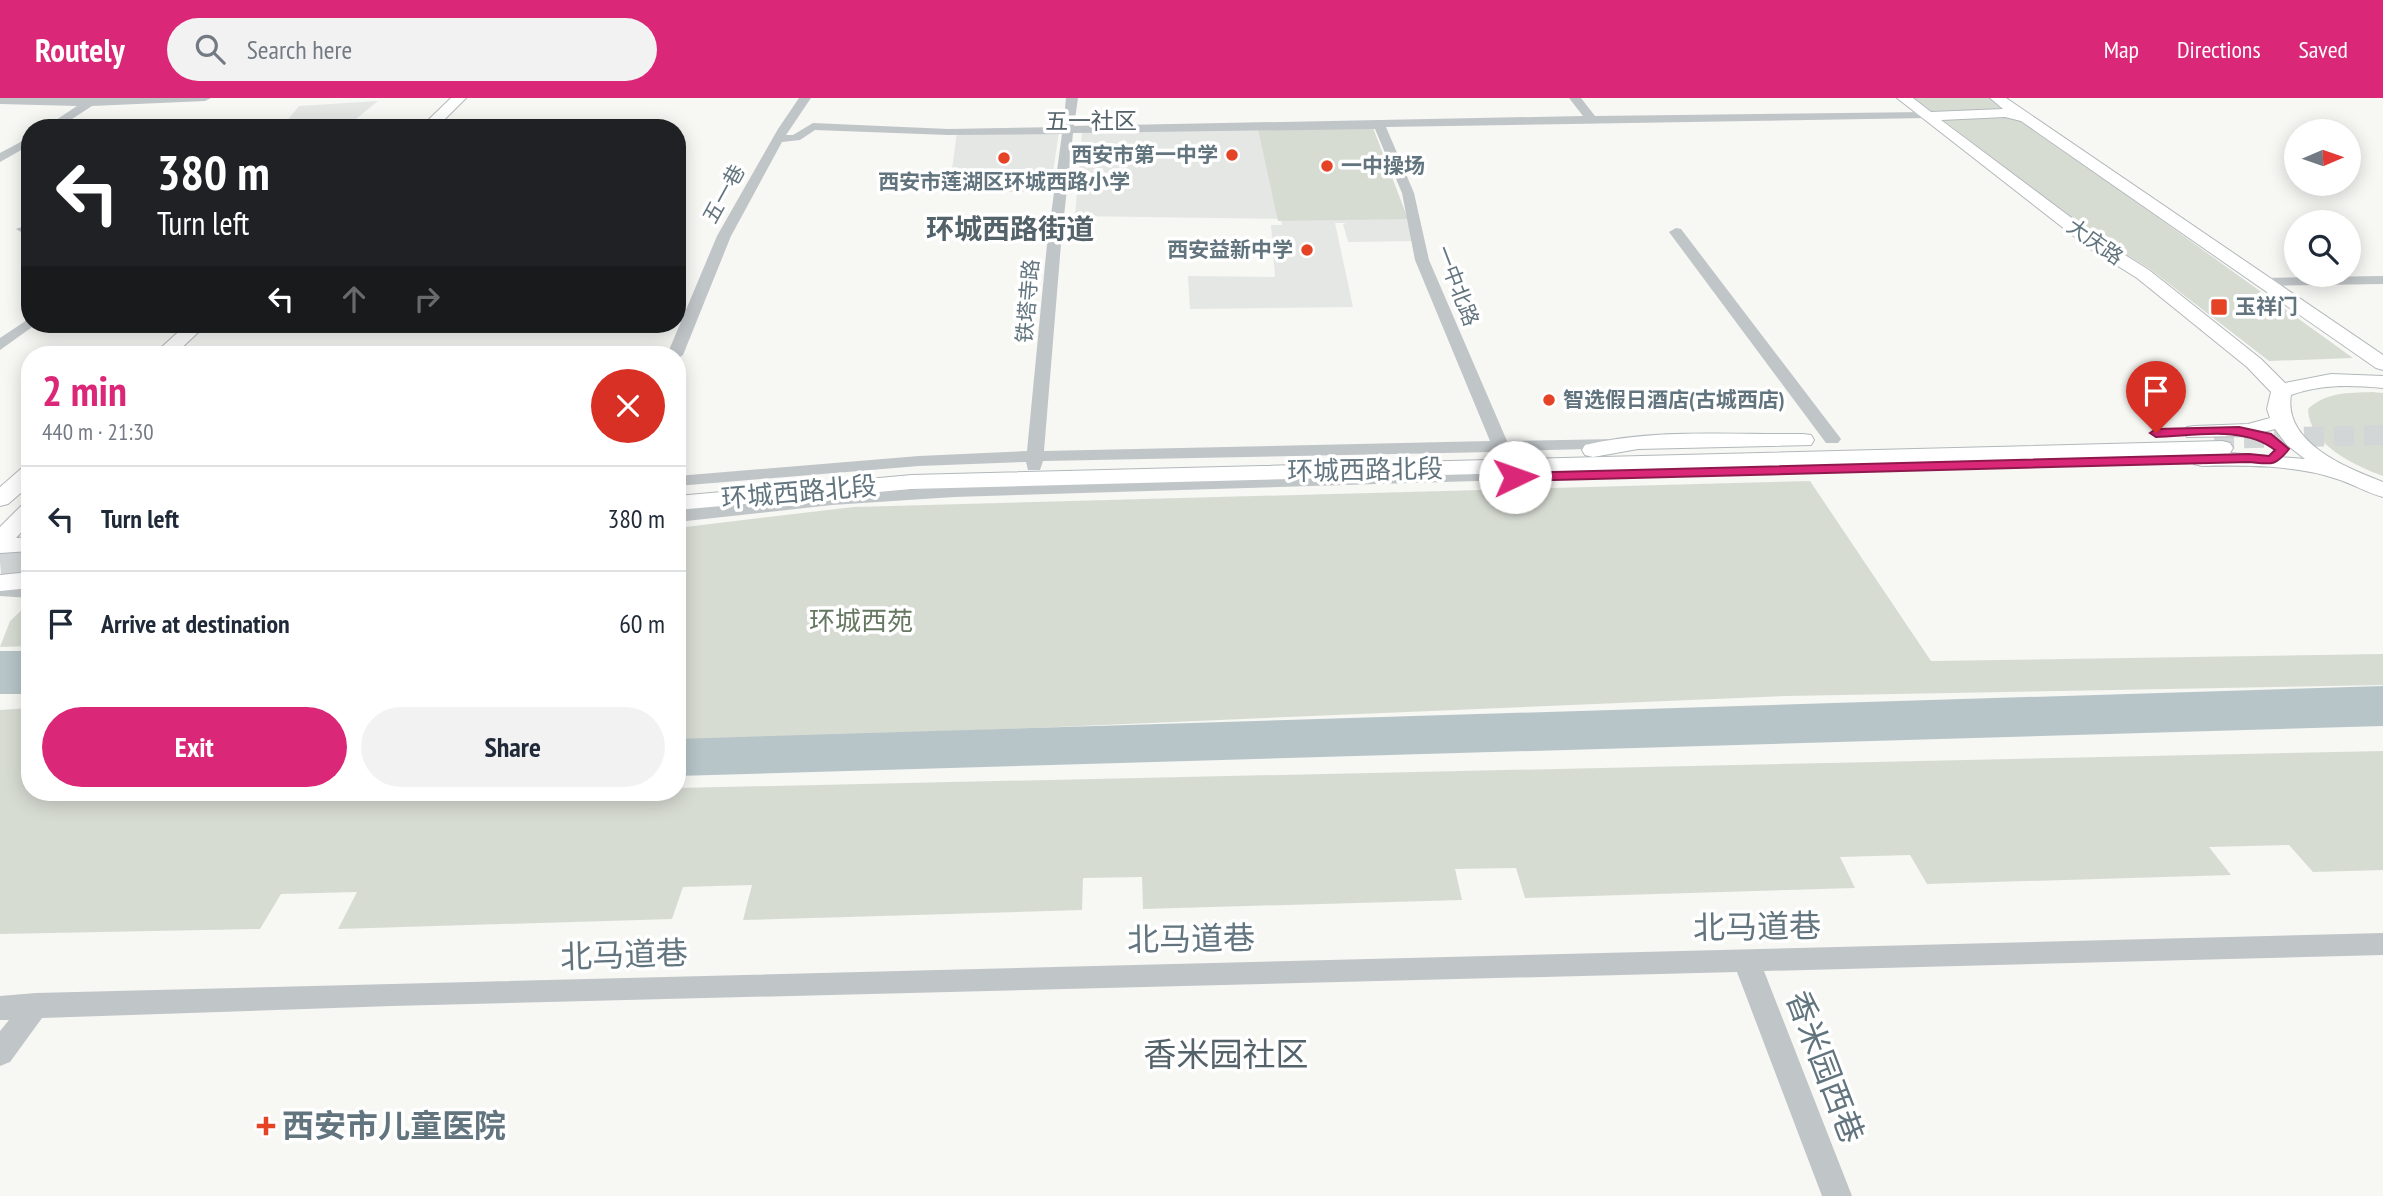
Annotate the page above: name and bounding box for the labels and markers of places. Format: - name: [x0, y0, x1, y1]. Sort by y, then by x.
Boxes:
- place label: 西安市第一中学: [1071, 141, 1218, 168]
- marker: 西安市第一中学: [1224, 147, 1240, 163]
- marker: 西安市莲湖区环城西路小学: [996, 150, 1012, 166]
- place label: 一中操场: [1341, 152, 1425, 179]
- marker: 一中操场: [1319, 158, 1335, 174]
- place label: 西安市莲湖区环城西路小学: [878, 168, 1130, 195]
- place label: 西安益新中学: [1167, 236, 1293, 263]
- marker: 西安益新中学: [1299, 242, 1315, 258]
- place label: 玉祥门: [2235, 293, 2298, 320]
- marker: 玉祥门: [2209, 297, 2229, 317]
- pin: [2126, 361, 2186, 433]
- place label: 智选假日酒店(古城西店): [1563, 386, 1785, 413]
- marker: 智选假日酒店(古城西店): [1541, 392, 1557, 408]
- place label: 西安市儿童医院: [282, 1104, 506, 1146]
- marker: 西安市儿童医院: [256, 1116, 276, 1136]

